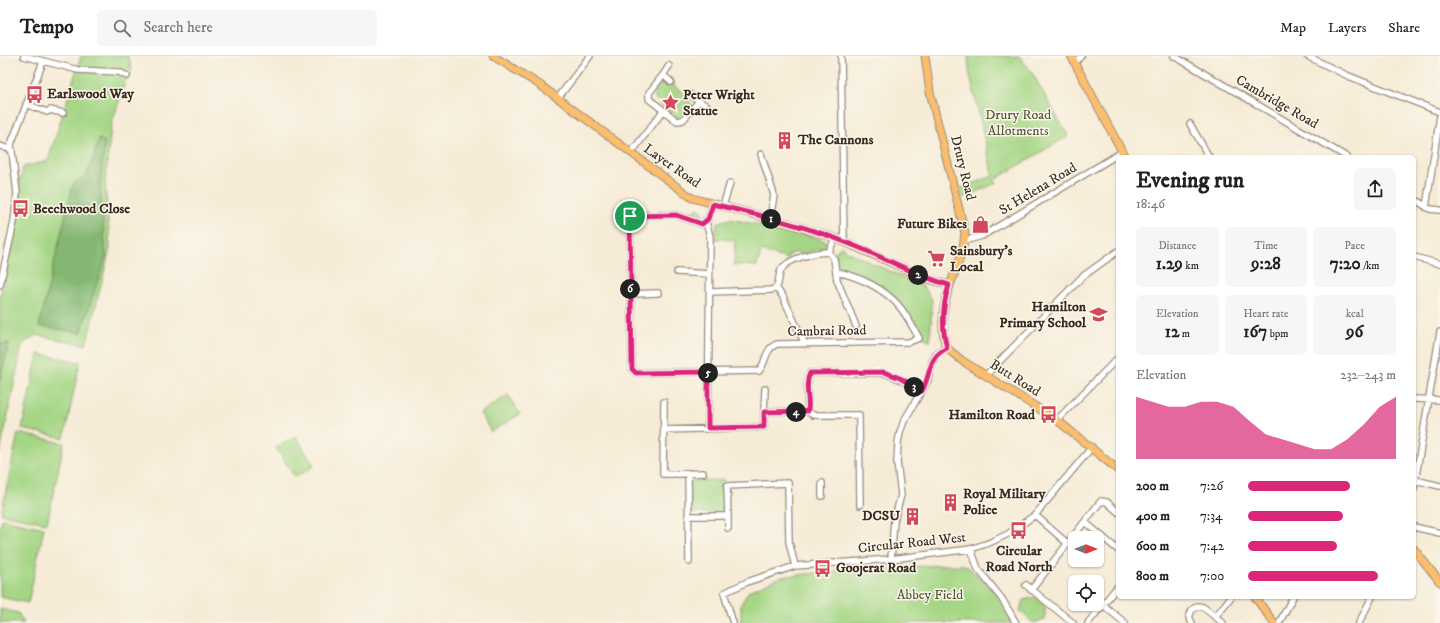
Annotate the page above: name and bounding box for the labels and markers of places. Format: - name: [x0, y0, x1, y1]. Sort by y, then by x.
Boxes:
- bus stop icon: Earlswood Way: [24, 84, 44, 104]
- place label: Earlswood Way: [47, 85, 134, 103]
- place label: Peter Wright Statue: [683, 86, 755, 120]
- place icon: Peter Wright Statue: [660, 93, 680, 113]
- building icon: The Cannons: [775, 130, 795, 150]
- place label: The Cannons: [797, 131, 874, 149]
- bus stop icon: Beechwood Close: [10, 199, 30, 219]
- pin: [613, 199, 647, 233]
- place label: Beechwood Close: [33, 200, 130, 218]
- pin: 1: [761, 209, 781, 229]
- shop icon: Future Bikes: [970, 214, 990, 234]
- place label: Future Bikes: [897, 215, 967, 233]
- place label: Sainsbury's Local: [950, 242, 1013, 276]
- supermarket icon: Sainsbury's Local: [927, 249, 947, 269]
- pin: 2: [908, 265, 928, 285]
- pin: 6: [620, 279, 640, 299]
- place label: Hamilton Primary School: [999, 298, 1087, 332]
- school or university icon: Hamilton Primary School: [1089, 305, 1109, 325]
- pin: 5: [698, 363, 718, 383]
- pin: 3: [904, 377, 924, 397]
- pin: 4: [786, 402, 806, 422]
- bus stop icon: Hamilton Road: [1038, 405, 1058, 425]
- place label: Hamilton Road: [948, 406, 1036, 424]
- place label: Royal Military Police: [963, 485, 1046, 519]
- building icon: Royal Military Police: [940, 492, 960, 512]
- building icon: DCSU: [903, 506, 923, 526]
- place label: DCSU: [862, 507, 900, 525]
- bus stop icon: Circular Road North: [1009, 521, 1029, 541]
- place label: Circular Road North: [986, 542, 1053, 576]
- bus stop icon: Goojerat Road: [813, 558, 833, 578]
- place label: Goojerat Road: [836, 559, 917, 577]

